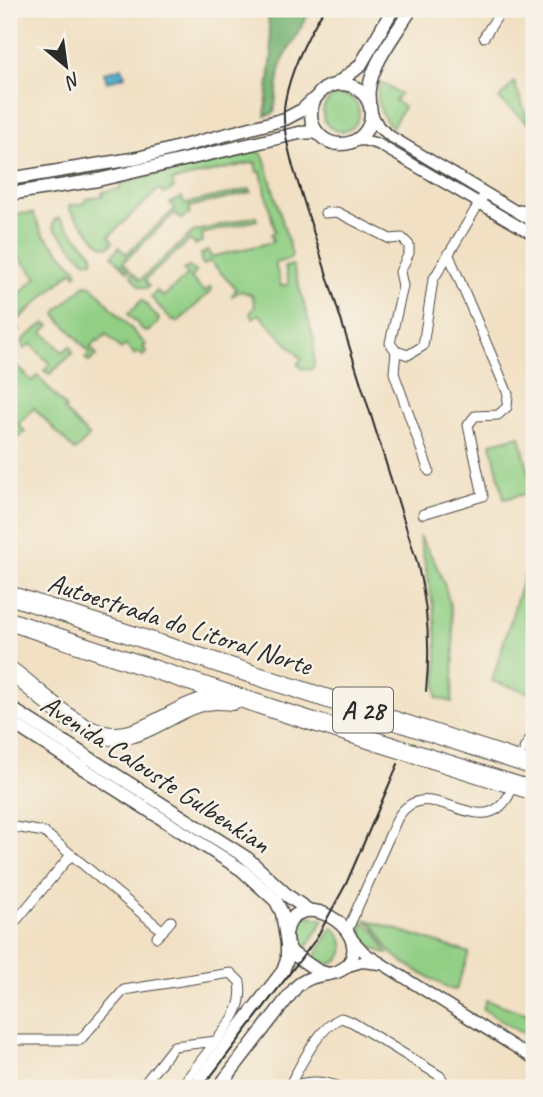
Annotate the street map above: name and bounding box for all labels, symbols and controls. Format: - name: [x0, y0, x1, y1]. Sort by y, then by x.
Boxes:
- north arrow: [32, 32, 102, 102]
- text: N: [60, 67, 85, 95]
- street label: Autoestrada do Litoral Norte: [44, 564, 318, 683]
- street label: Avenida Calouste Gulbenkian: [34, 686, 277, 861]
- road number: A 28: [333, 688, 393, 732]

